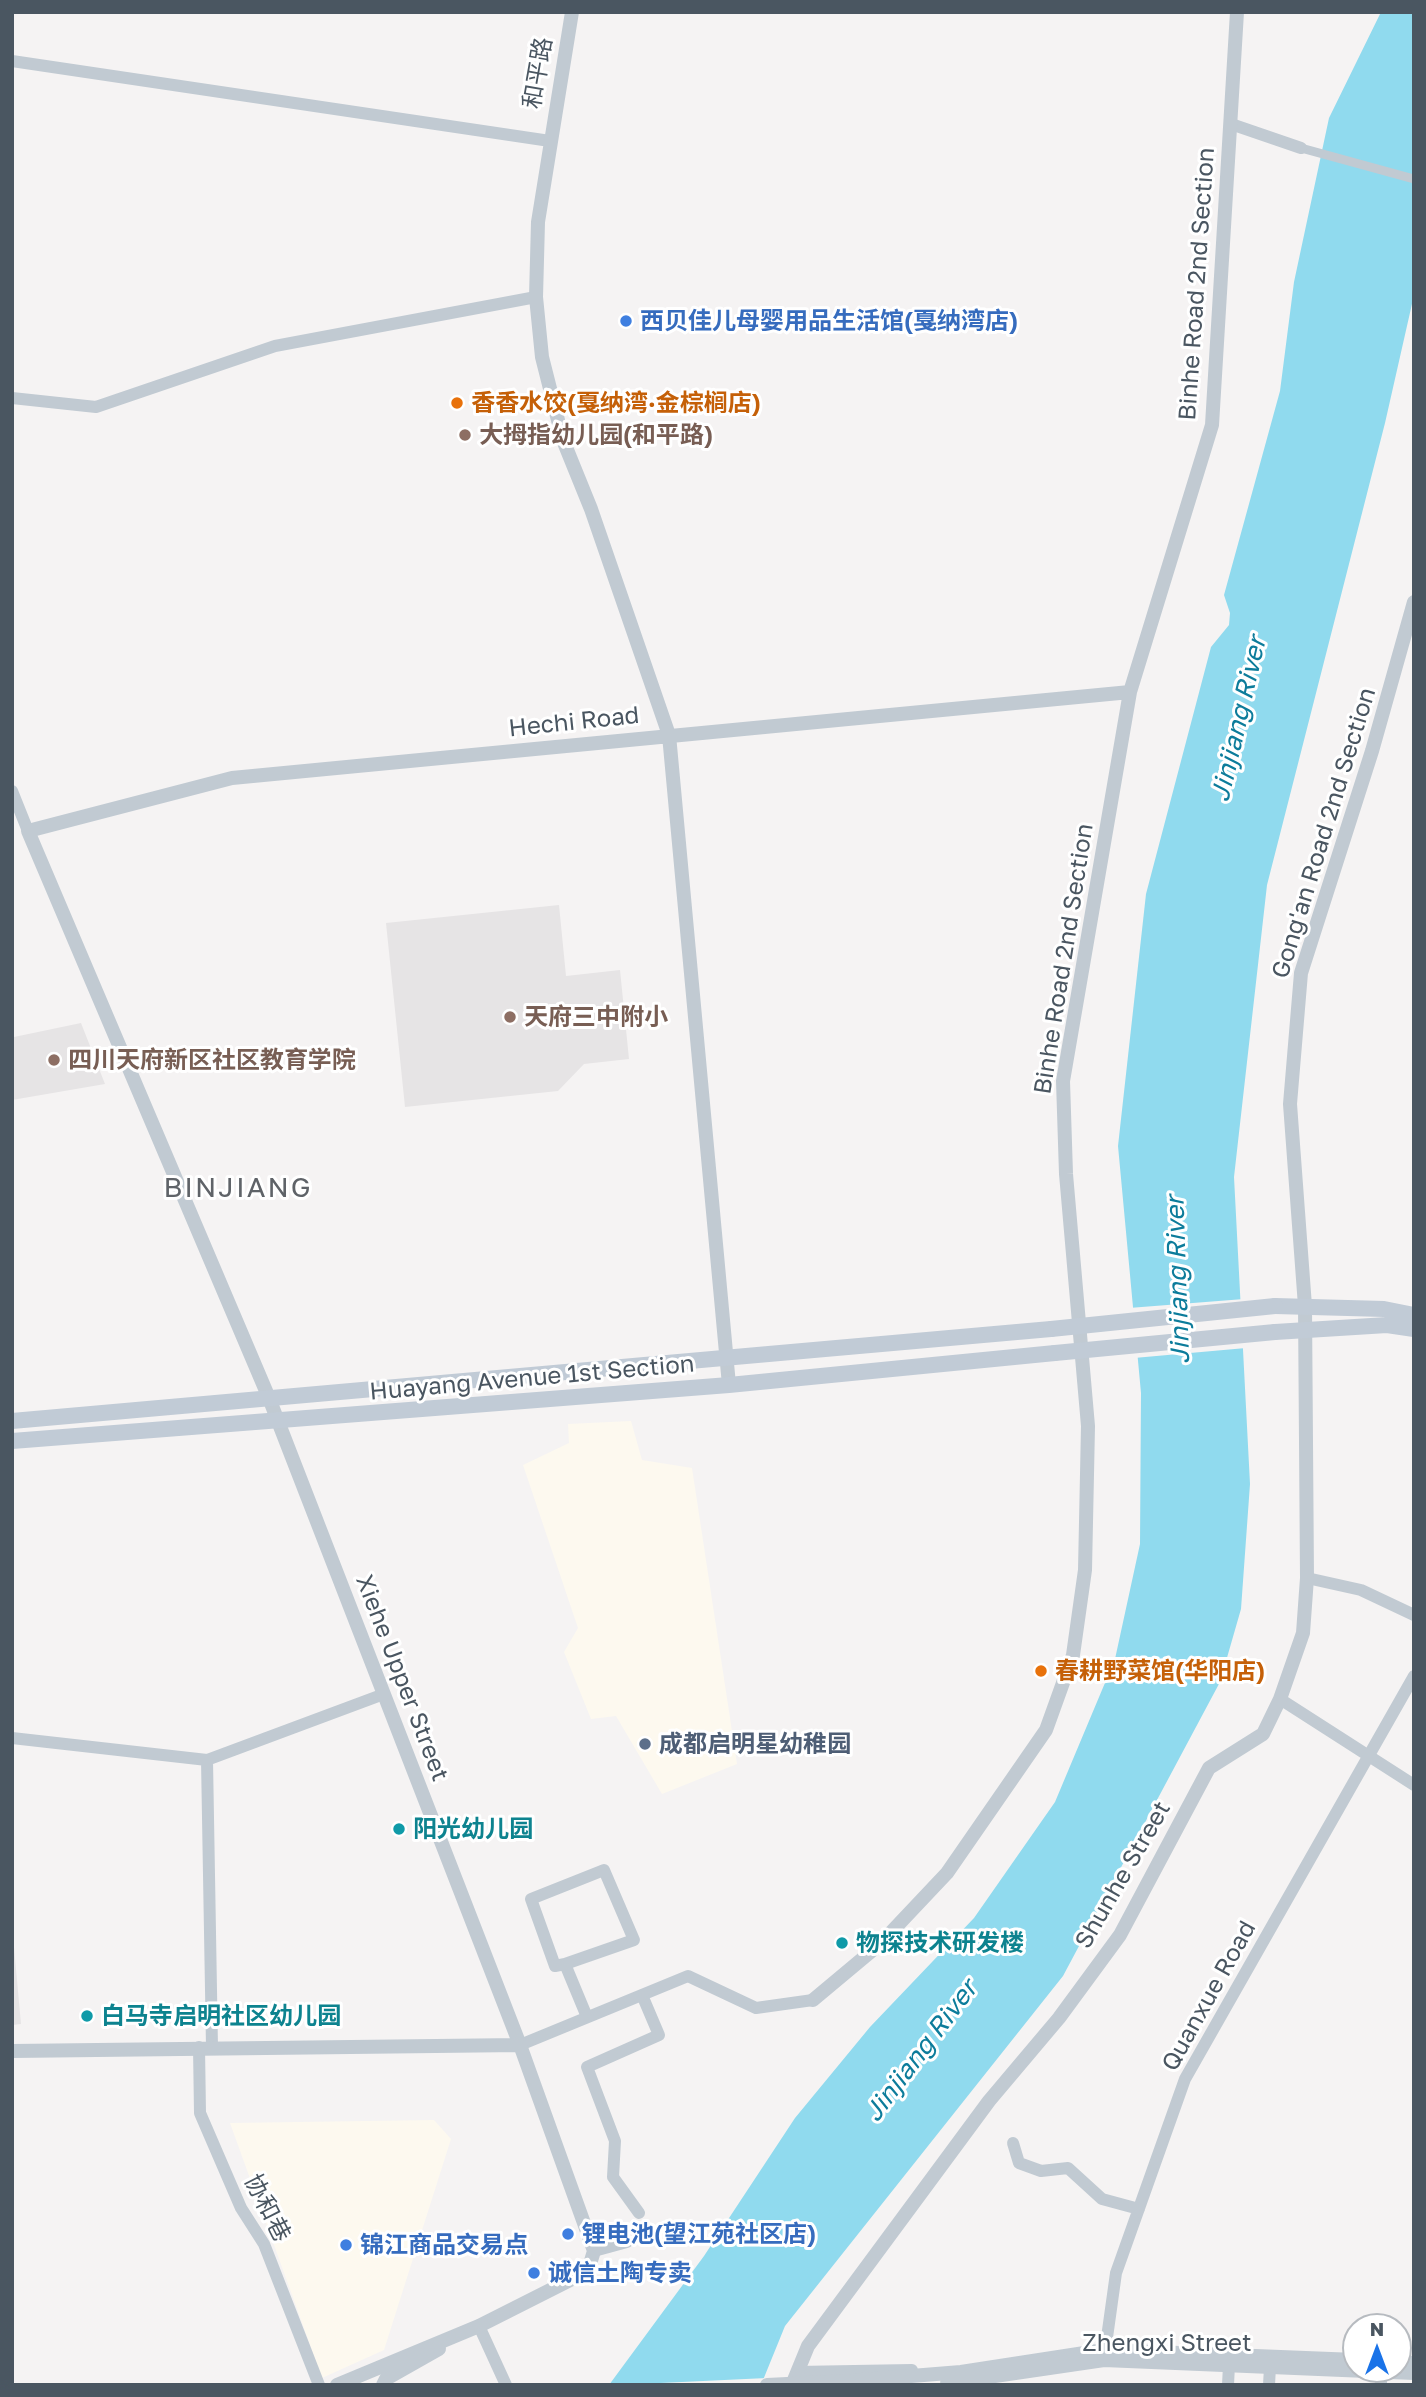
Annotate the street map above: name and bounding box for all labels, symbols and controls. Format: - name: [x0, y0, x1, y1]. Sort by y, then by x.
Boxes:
- street label: 和平路: [518, 35, 558, 111]
- street label: Binhe Road 2nd Section: [1173, 146, 1221, 422]
- place label: 西贝佳儿母婴用品生活馆(戛纳湾店): [640, 307, 1018, 335]
- marker: 西贝佳儿母婴用品生活馆(戛纳湾店): [618, 313, 634, 329]
- place label: 香香水饺(戛纳湾·金棕榈店): [471, 389, 761, 417]
- marker: 香香水饺(戛纳湾·金棕榈店): [449, 395, 465, 411]
- place label: 大拇指幼儿园(和平路): [479, 421, 713, 449]
- marker: 大拇指幼儿园(和平路): [457, 427, 473, 443]
- water label: Jinjiang River: [1205, 633, 1273, 805]
- street label: Gong'an Road 2nd Section: [1266, 684, 1382, 982]
- street label: Hechi Road: [507, 701, 641, 743]
- street label: Binhe Road 2nd Section: [1028, 822, 1100, 1096]
- place label: 天府三中附小: [524, 1003, 668, 1031]
- marker: 天府三中附小: [502, 1009, 518, 1025]
- place label: 四川天府新区社区教育学院: [68, 1046, 356, 1074]
- marker: 四川天府新区社区教育学院: [46, 1052, 62, 1068]
- district label: BINJIANG: [165, 1171, 311, 1205]
- water label: Jinjiang River: [1159, 1195, 1197, 1365]
- street label: Huayang Avenue 1st Section: [368, 1349, 696, 1407]
- street label: Xiehe Upper Street: [349, 1571, 455, 1785]
- place label: 春耕野菜馆(华阳店): [1055, 1657, 1265, 1685]
- marker: 春耕野菜馆(华阳店): [1033, 1663, 1049, 1679]
- place label: 成都启明星幼稚园: [659, 1730, 851, 1758]
- marker: 成都启明星幼稚园: [637, 1736, 653, 1752]
- street label: Shunhe Street: [1069, 1796, 1177, 1954]
- place label: 阳光幼儿园: [413, 1815, 533, 1843]
- marker: 阳光幼儿园: [391, 1821, 407, 1837]
- street label: Quanxue Road: [1156, 1916, 1262, 2076]
- place label: 物探技术研发楼: [856, 1929, 1024, 1957]
- marker: 物探技术研发楼: [834, 1935, 850, 1951]
- water label: Jinjiang River: [858, 1974, 984, 2128]
- place label: 白马寺启明社区幼儿园: [101, 2002, 341, 2030]
- marker: 白马寺启明社区幼儿园: [79, 2008, 95, 2024]
- street label: 协和巷: [238, 2169, 296, 2247]
- place label: 锂电池(望江苑社区店): [582, 2220, 816, 2248]
- marker: 锂电池(望江苑社区店): [560, 2226, 576, 2242]
- place label: 锦江商品交易点: [360, 2231, 528, 2259]
- marker: 锦江商品交易点: [338, 2237, 354, 2253]
- place label: 诚信土陶专卖: [548, 2259, 692, 2287]
- marker: 诚信土陶专卖: [526, 2265, 542, 2281]
- north arrow: [1342, 2313, 1412, 2383]
- text: N: [1370, 2317, 1384, 2340]
- street label: Zhengxi Street: [1082, 2329, 1252, 2357]

